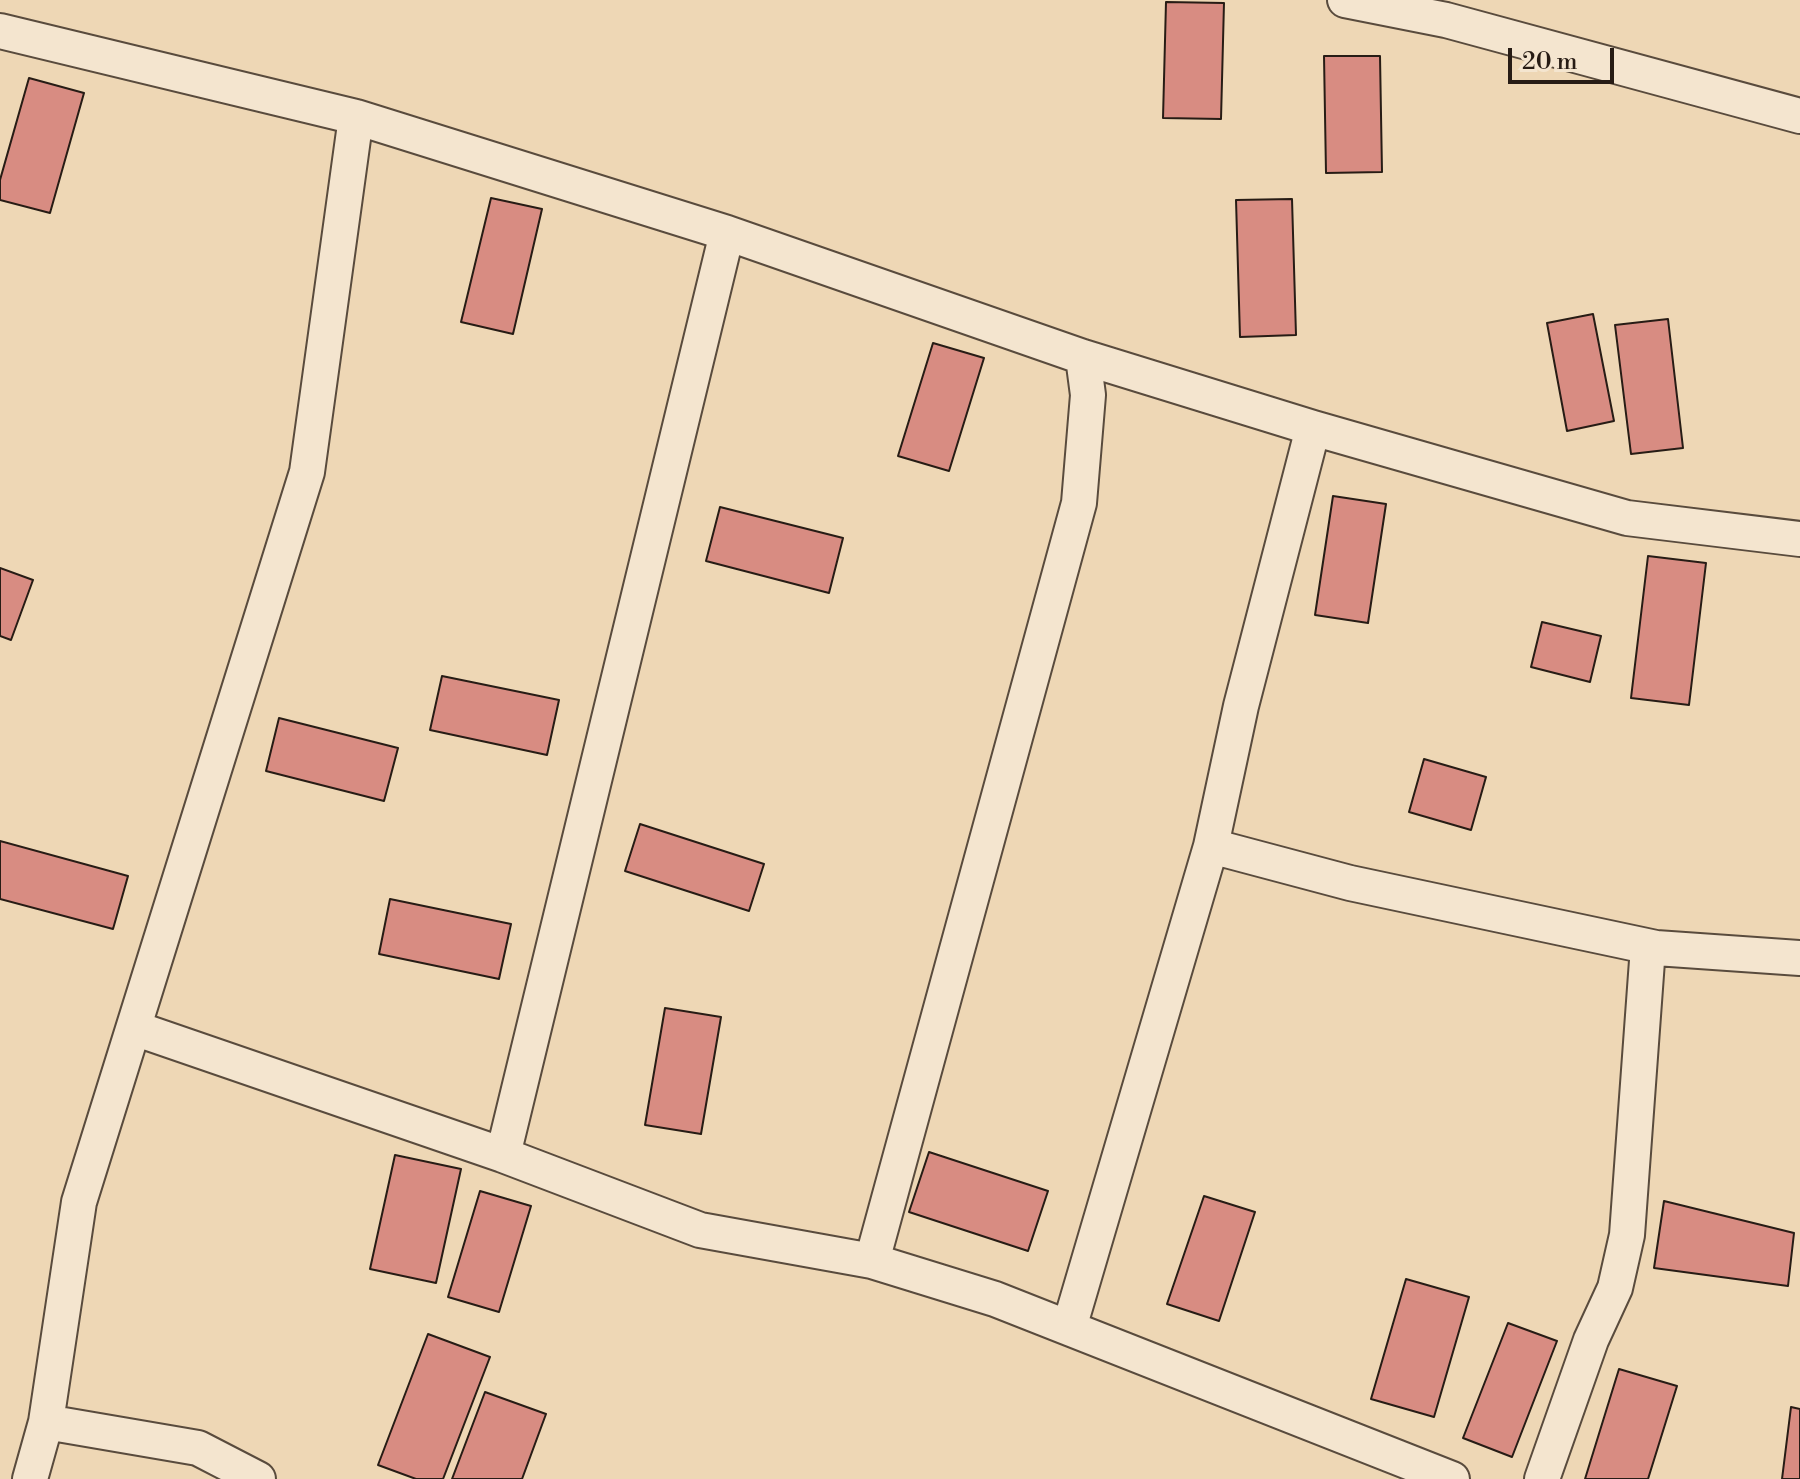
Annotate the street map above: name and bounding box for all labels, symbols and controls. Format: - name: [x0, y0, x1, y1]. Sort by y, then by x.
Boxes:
- scale bar: [1512, 32, 1618, 82]
- text: 20 m: [1522, 47, 1578, 77]

